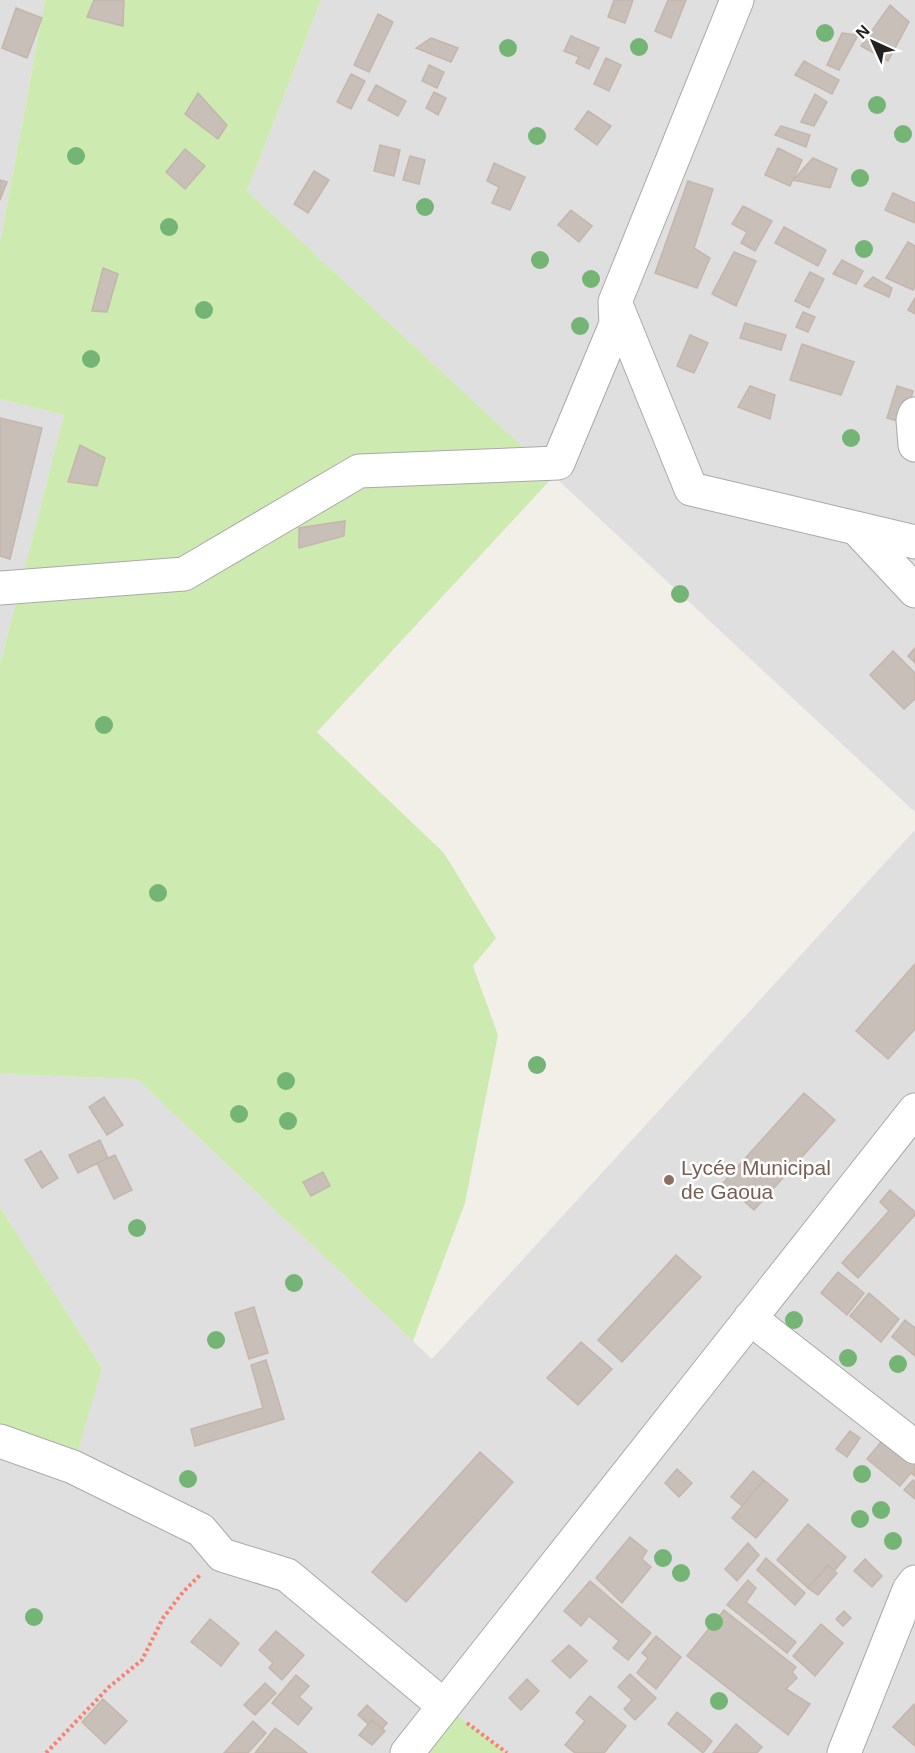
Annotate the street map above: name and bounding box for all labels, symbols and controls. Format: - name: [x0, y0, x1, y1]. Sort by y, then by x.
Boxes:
- north arrow: [843, 12, 903, 72]
- text: N: [853, 22, 873, 42]
- place label: Lycée Municipal de Gaoua: [681, 1156, 831, 1203]
- marker: Lycée Municipal de Gaoua: [662, 1173, 676, 1187]

